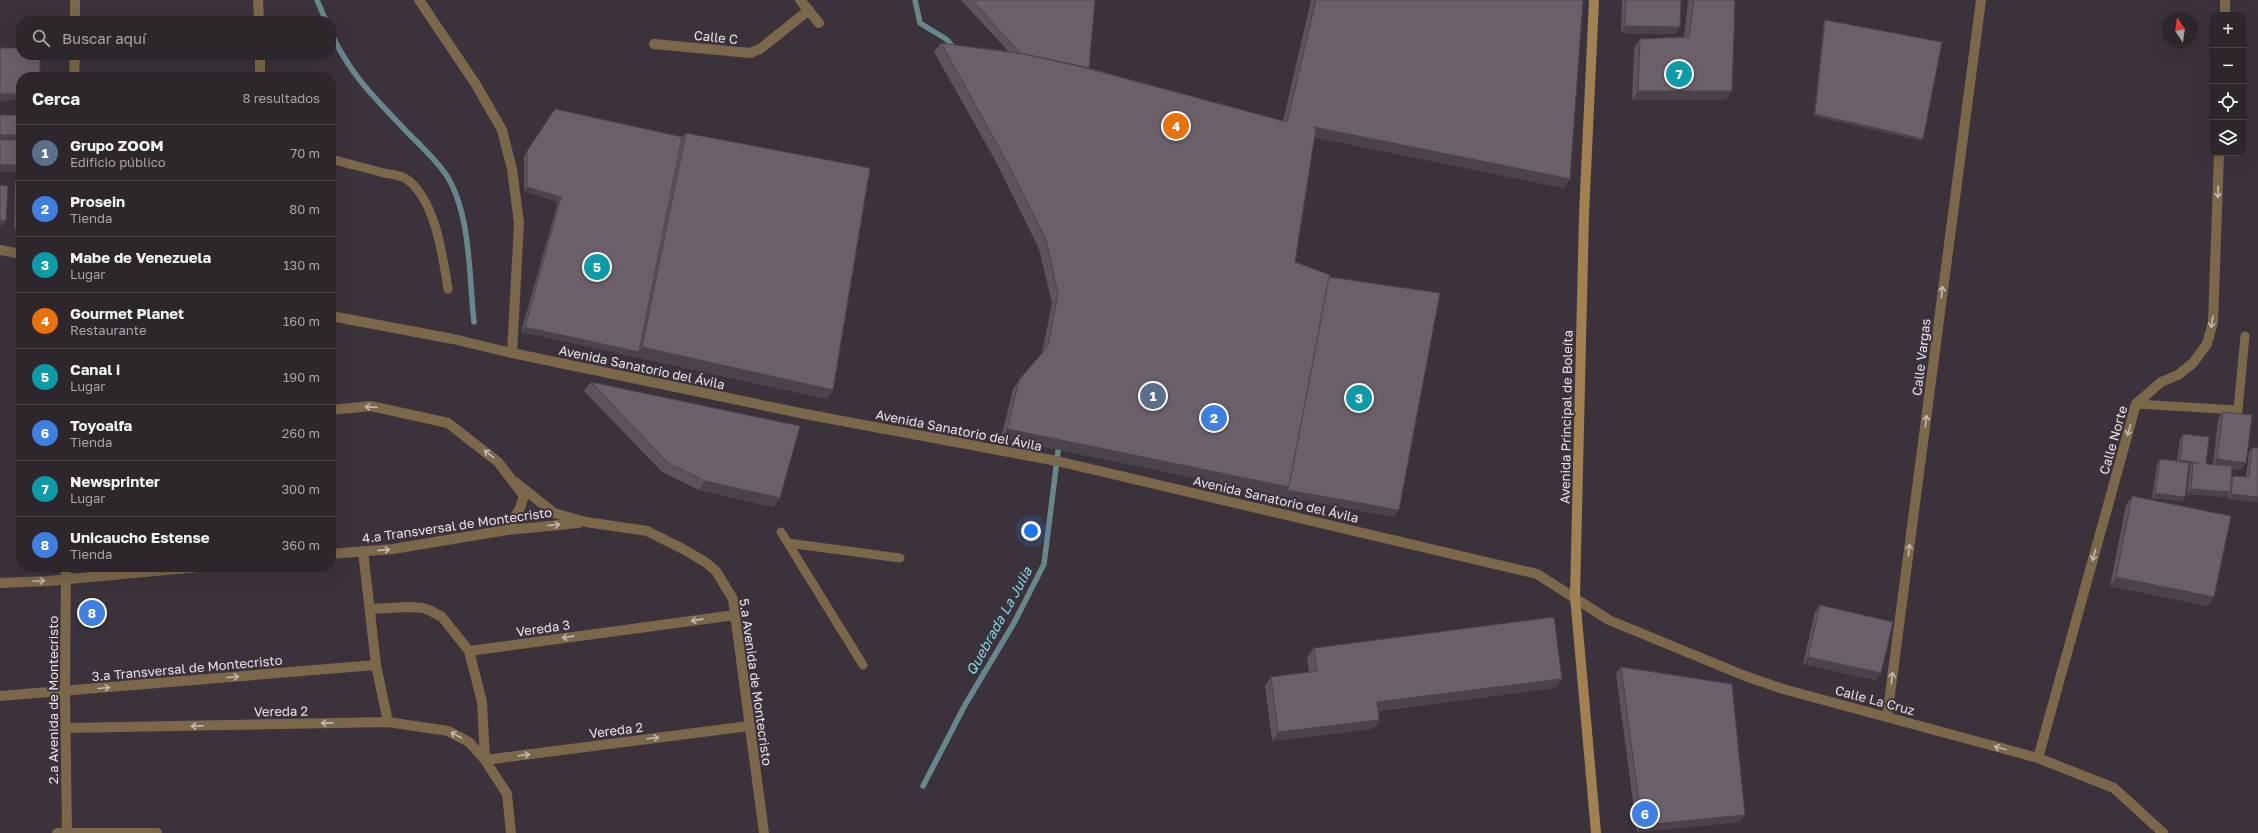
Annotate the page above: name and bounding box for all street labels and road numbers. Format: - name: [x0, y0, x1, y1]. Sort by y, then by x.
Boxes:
- street label: Calle C: [693, 27, 739, 47]
- street label: Calle Vargas: [1908, 317, 1934, 396]
- street label: Avenida Principal de Boleíta: [1556, 330, 1576, 504]
- street label: Avenida Sanatorio del Ávila: [558, 342, 726, 392]
- street label: Calle Norte: [2096, 404, 2130, 476]
- street label: Avenida Sanatorio del Ávila: [874, 406, 1044, 454]
- street label: Avenida Sanatorio del Ávila: [1192, 472, 1360, 526]
- street label: 4.ª Transversal de Montecristo: [361, 504, 553, 546]
- street label: 5.ª Avenida de Montecristo: [736, 597, 776, 767]
- street label: 2.ª Avenida de Montecristo: [45, 616, 61, 784]
- street label: Vereda 3: [515, 616, 571, 640]
- street label: 3.ª Transversal de Montecristo: [91, 652, 283, 684]
- street label: Calle La Cruz: [1833, 682, 1917, 718]
- street label: Vereda 2: [254, 703, 308, 719]
- street label: Vereda 2: [588, 719, 644, 741]

